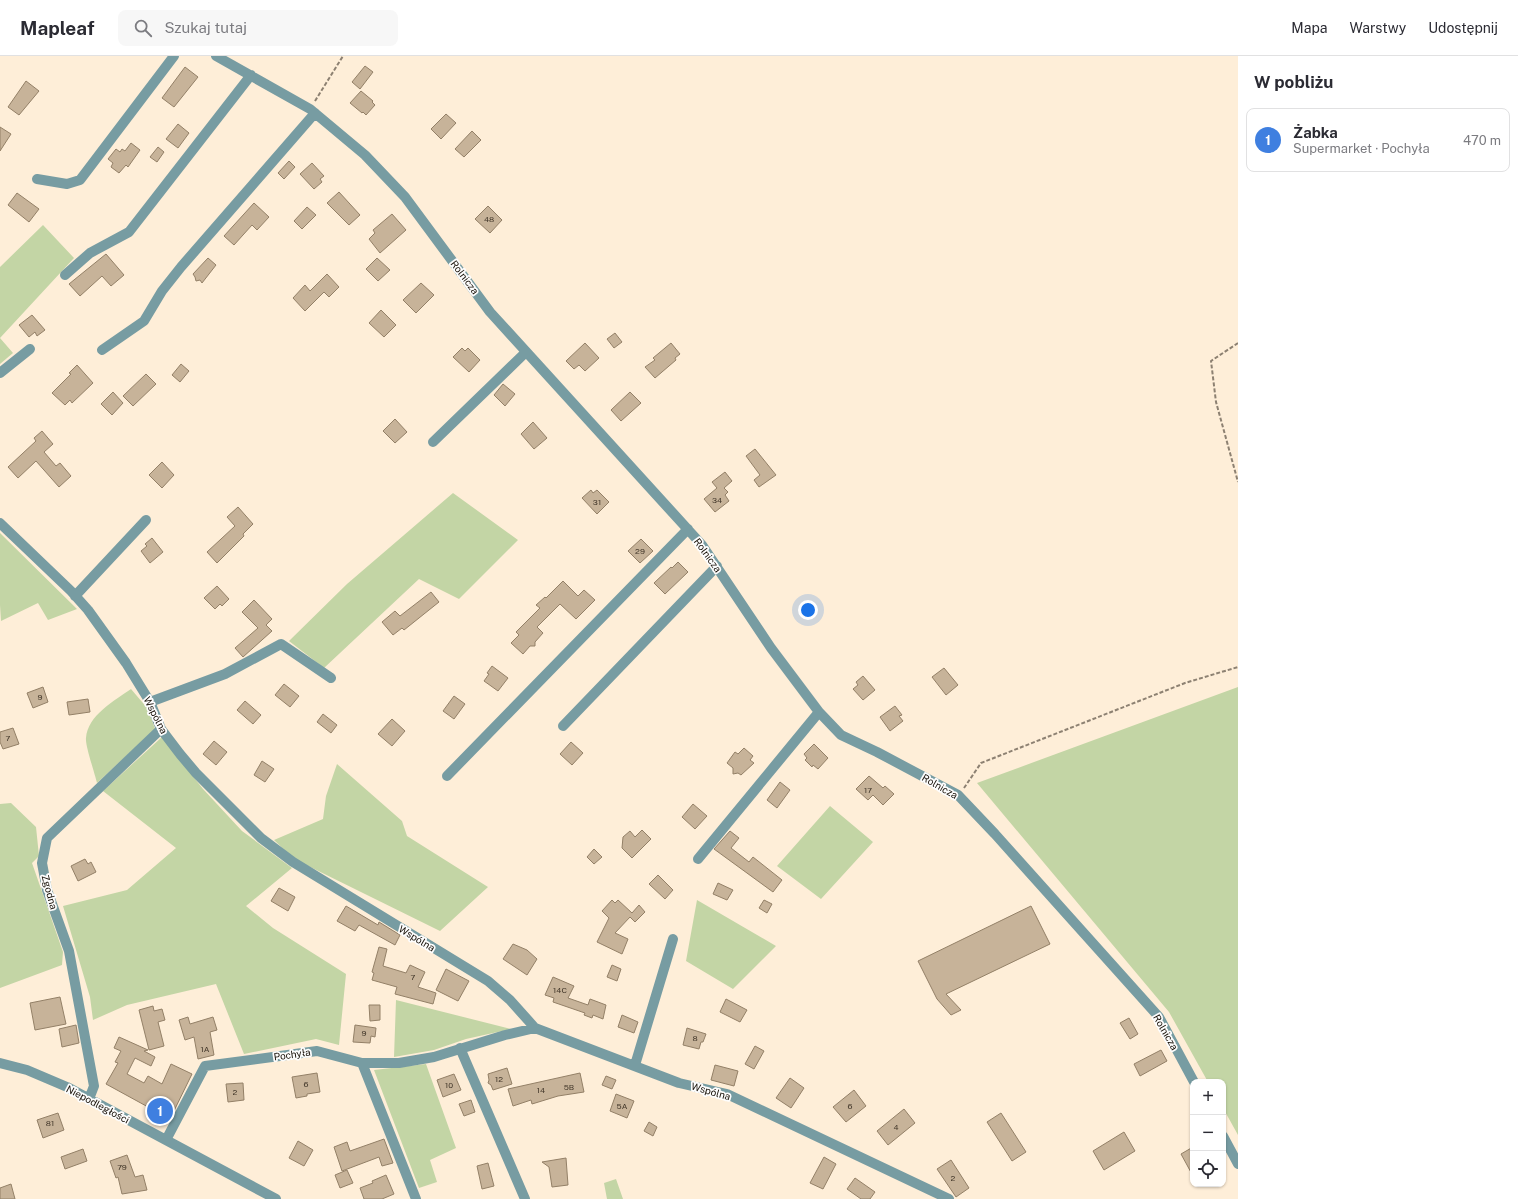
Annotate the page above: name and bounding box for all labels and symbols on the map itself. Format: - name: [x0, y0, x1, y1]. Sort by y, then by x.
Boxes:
- house number: 48: [484, 214, 494, 224]
- street label: Rolnicza: [448, 258, 482, 296]
- house number: 34: [712, 495, 722, 505]
- house number: 31: [593, 497, 601, 507]
- street label: Rolnicza: [692, 536, 724, 574]
- house number: 29: [635, 546, 645, 556]
- your location: [798, 600, 818, 620]
- house number: 9: [38, 692, 43, 702]
- street label: Wspólna: [142, 694, 170, 736]
- house number: 7: [6, 733, 11, 743]
- street label: Rolnicza: [920, 771, 960, 801]
- house number: 17: [864, 785, 872, 795]
- street label: Zgodna: [40, 873, 60, 911]
- street label: Wspólna: [397, 922, 437, 954]
- house number: 7: [411, 972, 416, 982]
- house number: 14C: [553, 985, 567, 995]
- street label: Rolnicza: [1151, 1012, 1181, 1052]
- house number: 9: [362, 1028, 367, 1038]
- house number: 8: [692, 1033, 698, 1043]
- house number: 1A: [201, 1044, 210, 1054]
- street label: Pochyła: [273, 1045, 311, 1063]
- house number: 12: [495, 1074, 503, 1084]
- house number: 6: [304, 1079, 309, 1089]
- house number: 10: [445, 1080, 453, 1090]
- street label: Wspólna: [690, 1080, 732, 1102]
- street label: Niepodległości: [64, 1082, 132, 1126]
- house number: 5B: [564, 1082, 574, 1092]
- house number: 14: [537, 1085, 545, 1095]
- house number: 2: [233, 1087, 238, 1097]
- pin: 1: [147, 1096, 173, 1126]
- house number: 5A: [617, 1101, 628, 1111]
- house number: 6: [848, 1101, 853, 1111]
- house number: 81: [46, 1118, 54, 1128]
- house number: 4: [893, 1122, 899, 1132]
- house number: 79: [117, 1162, 127, 1172]
- house number: 2: [951, 1173, 956, 1183]

